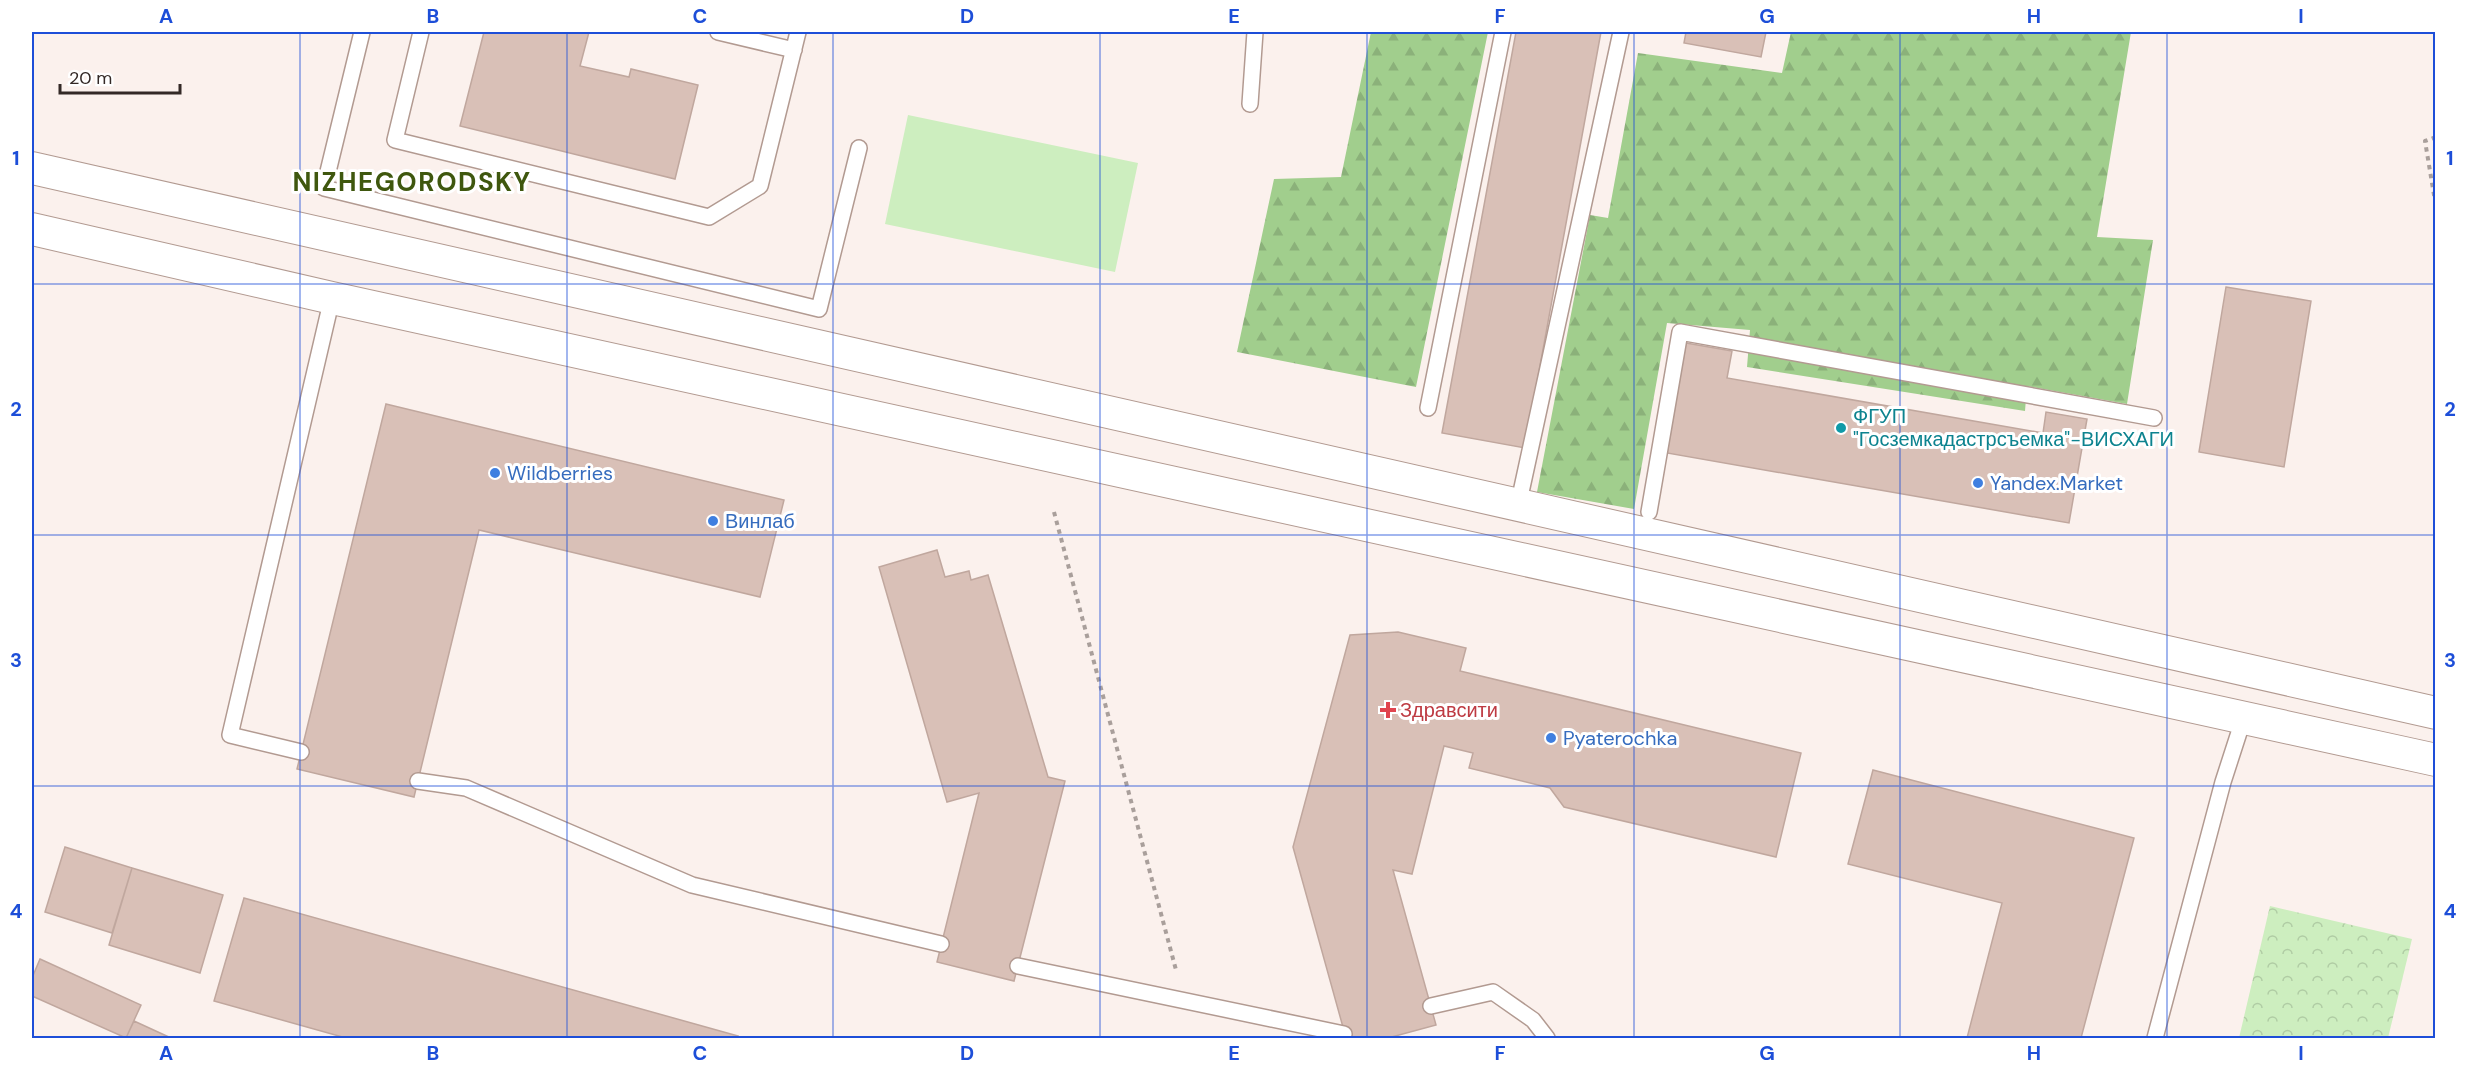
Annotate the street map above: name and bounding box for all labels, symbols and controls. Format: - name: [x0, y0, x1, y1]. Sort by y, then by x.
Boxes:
- text: A: [159, 3, 173, 29]
- text: B: [427, 3, 439, 29]
- text: C: [693, 3, 707, 29]
- text: D: [960, 3, 974, 29]
- text: E: [1228, 3, 1240, 29]
- text: F: [1494, 3, 1506, 29]
- text: G: [1759, 3, 1775, 29]
- text: H: [2027, 3, 2041, 29]
- text: I: [2298, 3, 2304, 29]
- scale bar: [60, 57, 180, 95]
- text: 20 m: [69, 66, 112, 90]
- text: 1: [12, 145, 20, 171]
- text: 1: [2446, 145, 2454, 171]
- district label: NIZHEGORODSKY: [292, 165, 532, 199]
- text: 2: [10, 396, 22, 422]
- text: 2: [2444, 396, 2456, 422]
- place label: ФГУП "Госземкадастрсъемка"-ВИСХАГИ: [1853, 403, 2174, 452]
- marker: ФГУП "Госземкадастрсъемка"-ВИСХАГИ: [1834, 421, 1848, 435]
- place label: Wildberries: [507, 460, 613, 486]
- marker: Wildberries: [488, 466, 502, 480]
- place label: Yandex.Market: [1990, 470, 2123, 496]
- marker: Yandex.Market: [1971, 476, 1985, 490]
- place label: Винлаб: [725, 508, 795, 534]
- marker: Винлаб: [706, 514, 720, 528]
- text: 3: [10, 647, 22, 673]
- text: 3: [2444, 647, 2456, 673]
- place label: Здравсити: [1400, 697, 1498, 723]
- marker: Здравсити: [1381, 703, 1395, 717]
- place label: Pyaterochka: [1563, 725, 1677, 751]
- marker: Pyaterochka: [1544, 731, 1558, 745]
- text: 4: [10, 898, 23, 924]
- text: 4: [2444, 898, 2457, 924]
- text: A: [159, 1040, 173, 1066]
- text: B: [427, 1040, 439, 1066]
- text: C: [693, 1040, 707, 1066]
- text: D: [960, 1040, 974, 1066]
- text: E: [1228, 1040, 1240, 1066]
- text: F: [1494, 1040, 1506, 1066]
- text: G: [1759, 1040, 1775, 1066]
- text: H: [2027, 1040, 2041, 1066]
- text: I: [2298, 1040, 2304, 1066]

